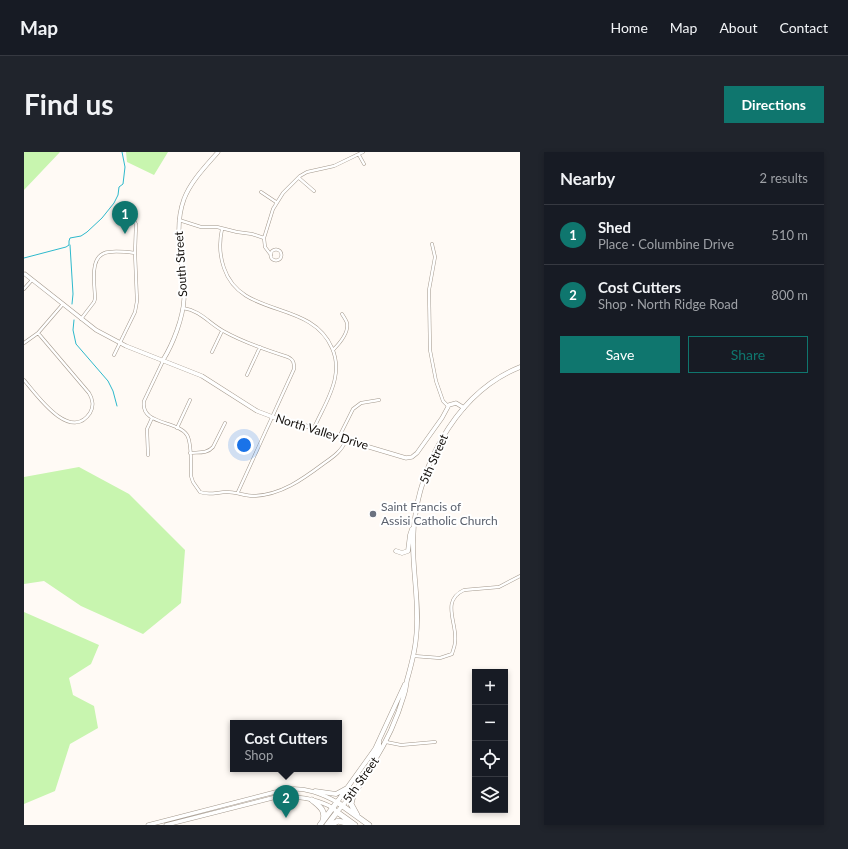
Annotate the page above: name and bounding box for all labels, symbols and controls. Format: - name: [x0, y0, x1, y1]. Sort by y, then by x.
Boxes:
- text: Map: [20, 16, 58, 39]
- text: Home: [610, 19, 648, 36]
- text: Map: [670, 19, 697, 36]
- text: About: [719, 19, 757, 36]
- text: Contact: [779, 19, 828, 36]
- button: Directions: [724, 86, 824, 123]
- text: Find us: [24, 87, 114, 121]
- text: Nearby: [560, 168, 615, 189]
- text: 2 results: [760, 170, 808, 186]
- pin: 1: [112, 201, 138, 234]
- text: Shed: [598, 218, 631, 236]
- text: 1: [569, 227, 577, 243]
- text: 510 m: [771, 227, 808, 243]
- street label: South Street: [171, 230, 190, 297]
- text: Place · Columbine Drive: [598, 236, 734, 252]
- text: Cost Cutters: [598, 278, 681, 296]
- text: 2: [569, 287, 577, 303]
- text: 800 m: [771, 287, 808, 303]
- text: Shop · North Ridge Road: [598, 296, 738, 312]
- button: Save: [560, 336, 680, 373]
- button: Share: [688, 336, 808, 373]
- street label: North Valley Drive: [274, 410, 370, 453]
- street label: 5th Street: [416, 431, 451, 486]
- your location: [234, 435, 254, 455]
- place label: Saint Francis of Assisi Catholic Church: [381, 499, 498, 528]
- marker: Saint Francis of Assisi Catholic Church: [368, 509, 378, 519]
- map controls: [472, 669, 508, 813]
- button: +: [472, 669, 508, 705]
- button: −: [472, 705, 508, 741]
- popup: [230, 720, 342, 772]
- text: Cost Cutters: [244, 729, 328, 747]
- button: locate: [472, 741, 508, 777]
- text: Shop: [244, 747, 273, 763]
- street label: 5th Street: [339, 753, 382, 806]
- button: layers: [472, 777, 508, 813]
- pin: 2: [273, 785, 299, 818]

